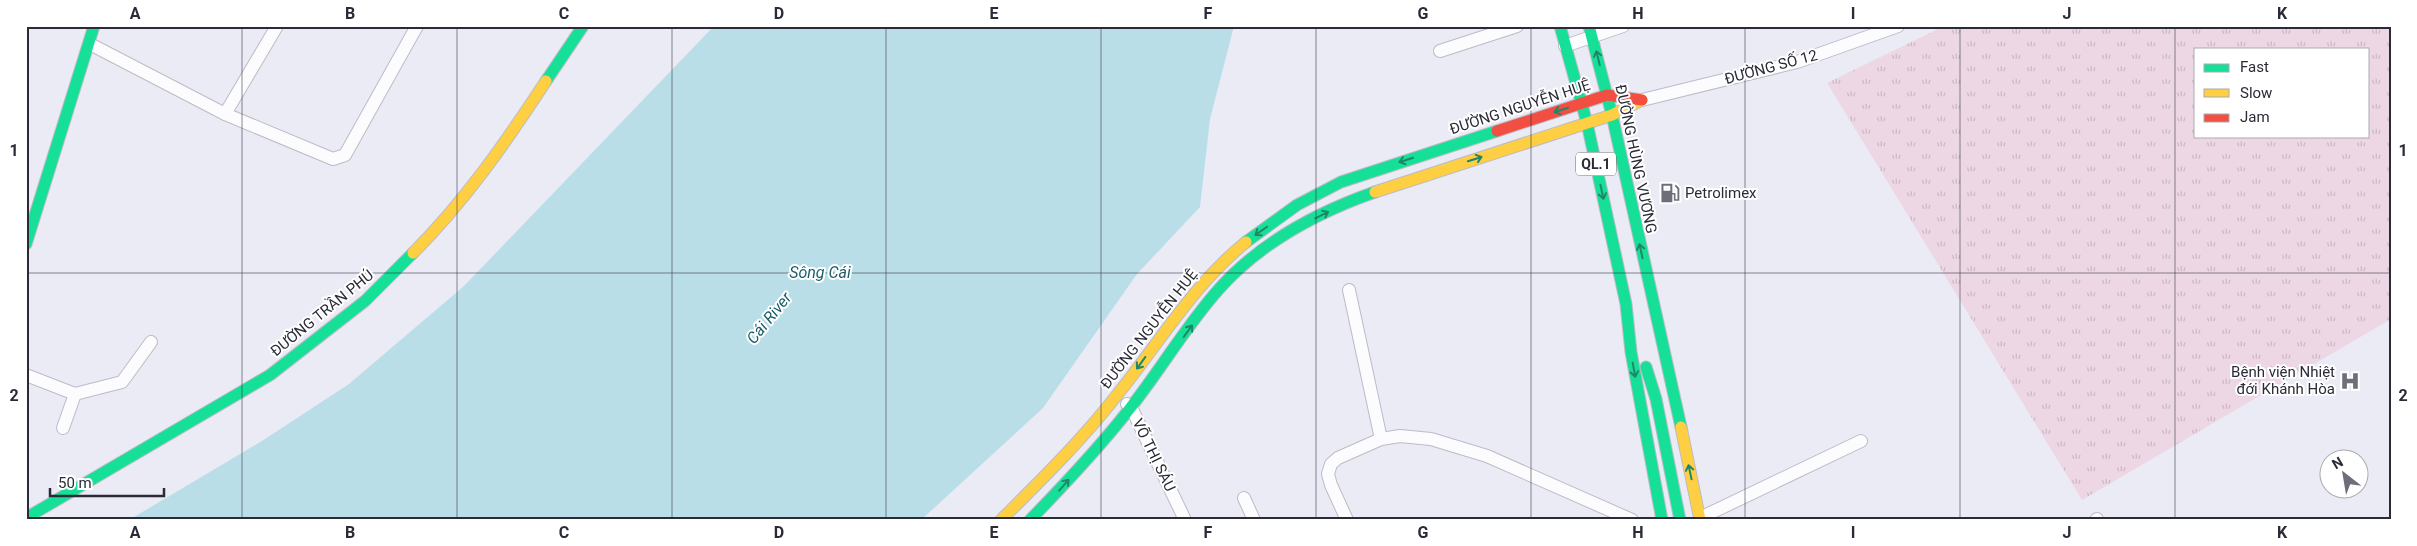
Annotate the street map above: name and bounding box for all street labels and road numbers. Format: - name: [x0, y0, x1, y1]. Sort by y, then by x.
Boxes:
- street label: ĐƯỜNG SỐ 12: [1722, 45, 1819, 88]
- street label: ĐƯỜNG NGUYỄN HUỆ: [1447, 75, 1593, 138]
- street label: ĐƯỜNG HÙNG VƯƠNG: [1611, 83, 1661, 235]
- road number: QL.1: [1576, 152, 1616, 175]
- street label: ĐƯỜNG TRẦN PHÚ: [266, 265, 377, 360]
- street label: ĐƯỜNG NGUYỄN HUỆ: [1096, 265, 1202, 392]
- street label: VÕ THỊ SÁU: [1129, 416, 1179, 494]

